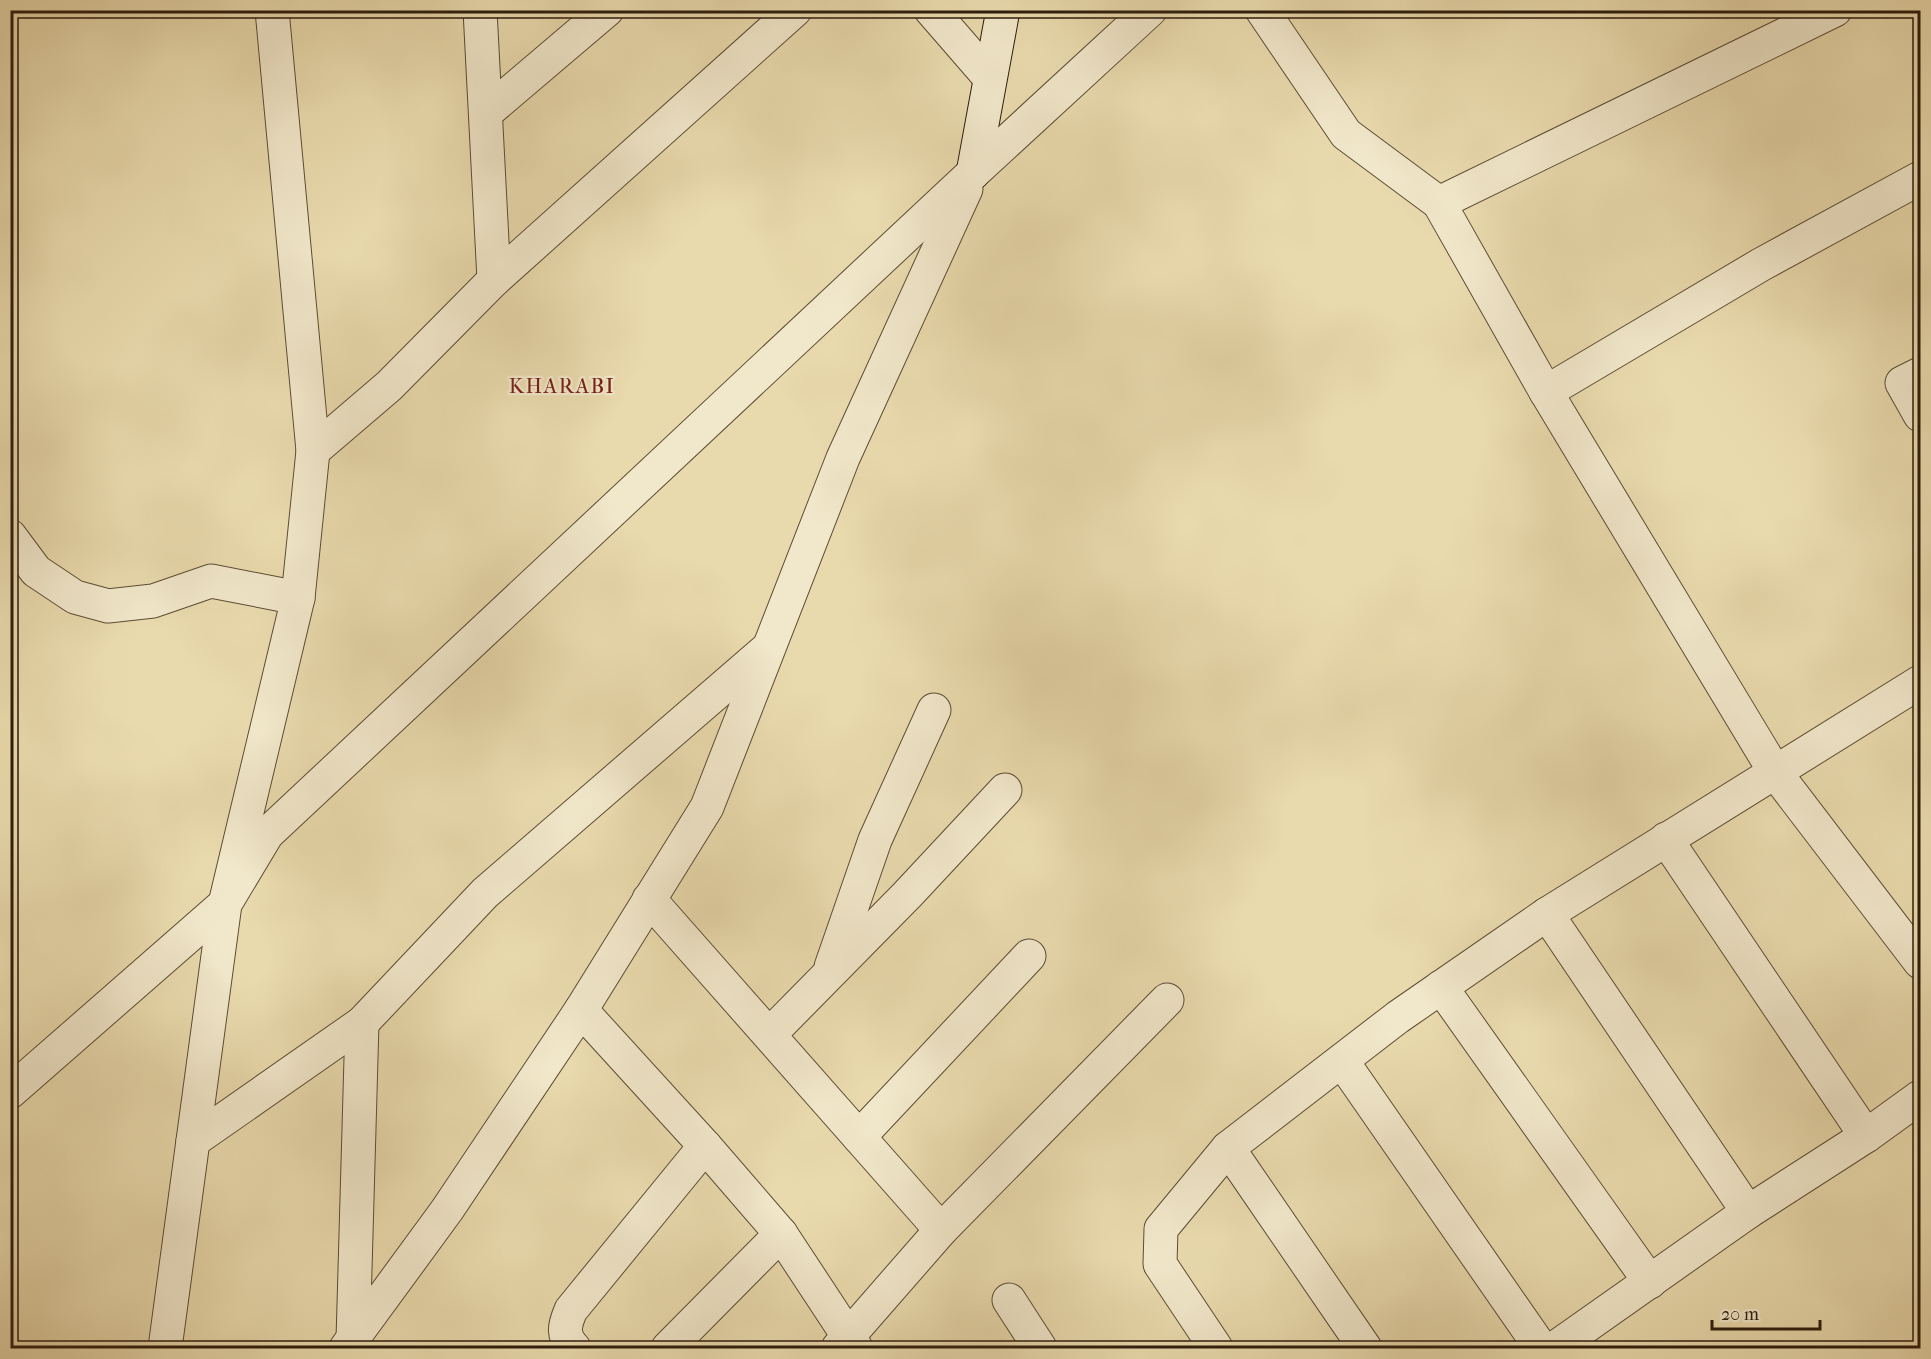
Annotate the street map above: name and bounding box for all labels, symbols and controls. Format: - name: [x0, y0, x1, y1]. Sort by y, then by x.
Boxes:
- district label: KHARABI: [509, 374, 615, 398]
- scale bar: [1712, 1293, 1820, 1331]
- text: 20 m: [1721, 1304, 1759, 1325]

